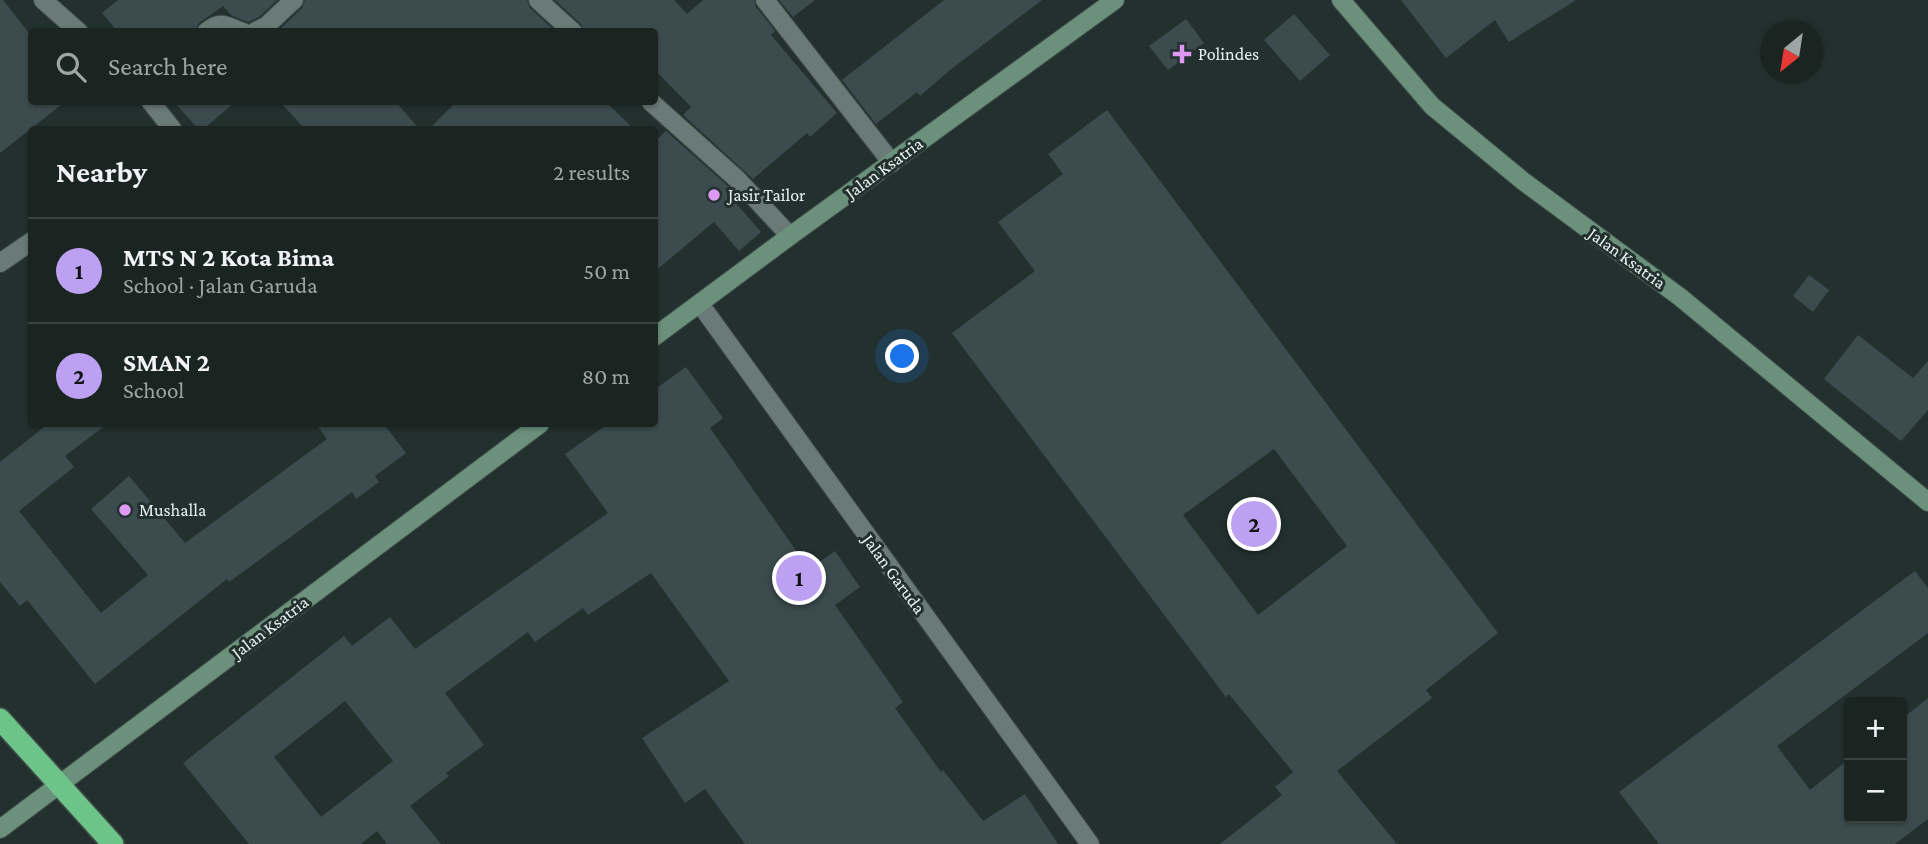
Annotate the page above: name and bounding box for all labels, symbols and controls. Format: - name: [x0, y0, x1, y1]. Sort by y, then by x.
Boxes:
- north arrow: [1760, 21, 1823, 84]
- search box: [28, 28, 658, 105]
- marker: Polindes: [1172, 44, 1192, 64]
- place label: Polindes: [1198, 44, 1259, 64]
- icon: search: [52, 48, 90, 86]
- text: Search here: [108, 52, 227, 81]
- street label: Jalan Ksatria: [840, 133, 927, 204]
- text: Nearby: [56, 155, 147, 188]
- text: 2 results: [553, 159, 630, 185]
- place label: Jasir Tailor: [726, 185, 806, 205]
- marker: Jasir Tailor: [706, 187, 722, 203]
- street label: Jalan Ksatria: [1583, 222, 1670, 293]
- text: MTS N 2 Kota Bima: [123, 243, 334, 272]
- text: 1: [75, 258, 83, 284]
- text: 50 m: [583, 258, 630, 284]
- text: School · Jalan Garuda: [123, 272, 318, 298]
- your location: [885, 339, 919, 373]
- text: SMAN 2: [123, 348, 210, 377]
- text: 2: [73, 363, 85, 389]
- text: 80 m: [582, 363, 630, 389]
- text: School: [123, 377, 184, 403]
- pin: 2: [1231, 498, 1277, 550]
- place label: Mushalla: [139, 500, 206, 520]
- marker: Mushalla: [117, 502, 133, 518]
- street label: Jalan Garuda: [857, 529, 929, 618]
- pin: 1: [776, 552, 822, 604]
- street label: Jalan Ksatria: [226, 592, 312, 664]
- map controls: [1844, 697, 1907, 823]
- button: +: [1844, 697, 1907, 760]
- button: −: [1844, 760, 1907, 823]

